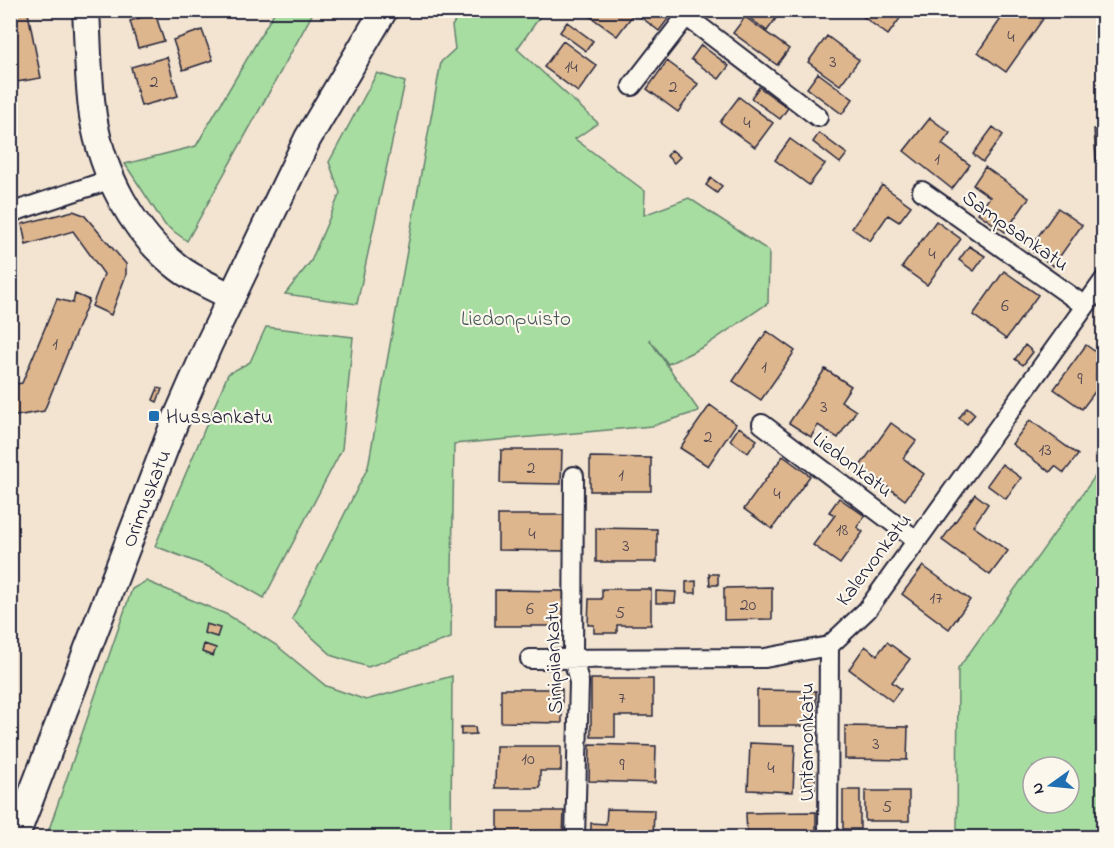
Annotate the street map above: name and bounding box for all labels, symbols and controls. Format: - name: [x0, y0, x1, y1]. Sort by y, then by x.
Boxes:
- house number: 4: [1007, 25, 1015, 51]
- house number: 3: [829, 50, 837, 76]
- house number: 14: [564, 55, 578, 81]
- house number: 2: [150, 70, 159, 96]
- house number: 2: [669, 75, 678, 101]
- house number: 4: [743, 111, 751, 137]
- house number: 1: [934, 147, 940, 173]
- street label: Sampsankatu: [955, 184, 1074, 280]
- house number: 4: [928, 242, 936, 268]
- house number: 6: [1001, 294, 1009, 320]
- park label: Liedonpuisto: [461, 305, 571, 335]
- house number: 1: [52, 332, 58, 358]
- house number: 1: [761, 355, 767, 381]
- house number: 9: [1077, 367, 1083, 393]
- house number: 3: [820, 395, 828, 421]
- place label: Hussankatu: [166, 403, 273, 433]
- marker: Hussankatu: [147, 409, 161, 423]
- house number: 2: [704, 425, 713, 451]
- street label: Liedonkatu: [805, 425, 898, 506]
- house number: 13: [1038, 438, 1052, 464]
- street label: Orimuskatu: [115, 446, 180, 552]
- house number: 2: [527, 456, 536, 482]
- house number: 1: [618, 463, 624, 489]
- house number: 4: [773, 482, 781, 508]
- street label: Kalervonkatu: [830, 507, 920, 613]
- house number: 18: [836, 518, 848, 544]
- house number: 4: [528, 522, 536, 548]
- house number: 3: [622, 534, 630, 560]
- house number: 17: [929, 586, 943, 612]
- house number: 20: [740, 593, 757, 619]
- house number: 6: [526, 597, 534, 623]
- house number: 5: [615, 601, 625, 627]
- street label: Sinipiiankatu: [538, 602, 572, 714]
- street label: Untamonkatu: [793, 682, 823, 802]
- house number: 7: [618, 686, 626, 712]
- house number: 3: [872, 732, 880, 758]
- house number: 10: [521, 747, 535, 773]
- house number: 9: [619, 753, 625, 779]
- north arrow: [1021, 755, 1081, 815]
- house number: 4: [767, 756, 775, 782]
- text: N: [1025, 780, 1051, 797]
- house number: 5: [882, 795, 892, 821]

